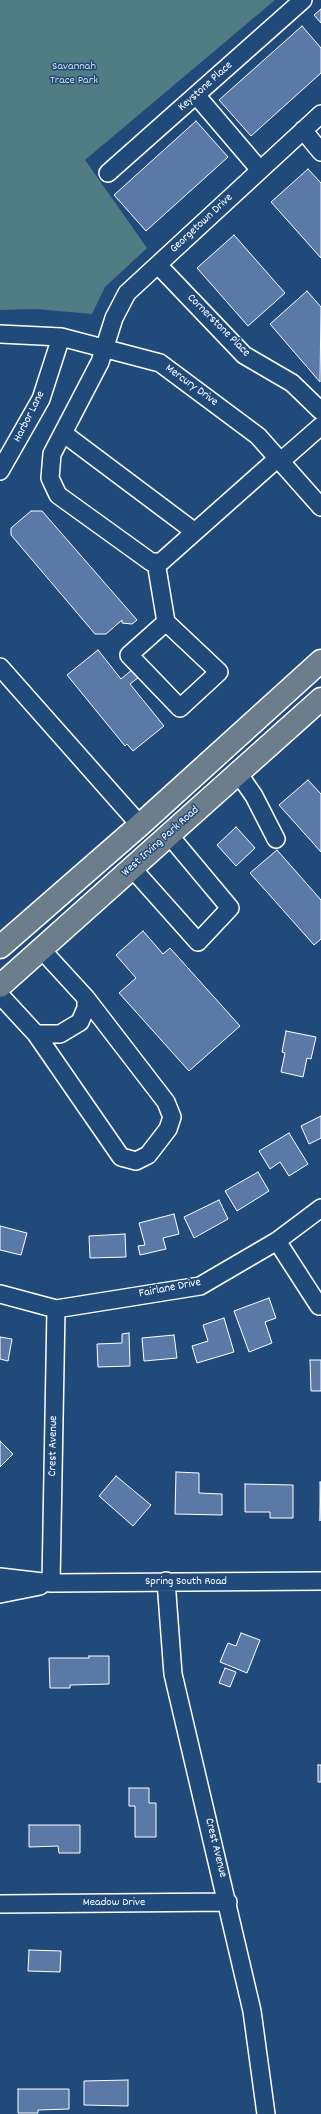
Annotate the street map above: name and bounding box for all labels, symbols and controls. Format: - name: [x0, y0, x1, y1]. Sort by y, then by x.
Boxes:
- street label: Keystone Place: [176, 59, 236, 115]
- park label: Savannah Trace Park: [50, 60, 98, 88]
- street label: Georgetown Drive: [168, 191, 236, 257]
- street label: Cornerstone Place: [183, 291, 253, 361]
- street label: Mercury Drive: [162, 362, 220, 410]
- street label: Harbor Lane: [11, 389, 49, 445]
- street label: West Irving Park Road: [119, 804, 203, 880]
- street label: Fairlane Drive: [138, 1276, 202, 1302]
- street label: Crest Avenue: [46, 1416, 62, 1476]
- street label: Spring South Road: [145, 1575, 227, 1589]
- street label: Crest Avenue: [201, 1817, 229, 1879]
- street label: Meadow Drive: [83, 1896, 145, 1910]

